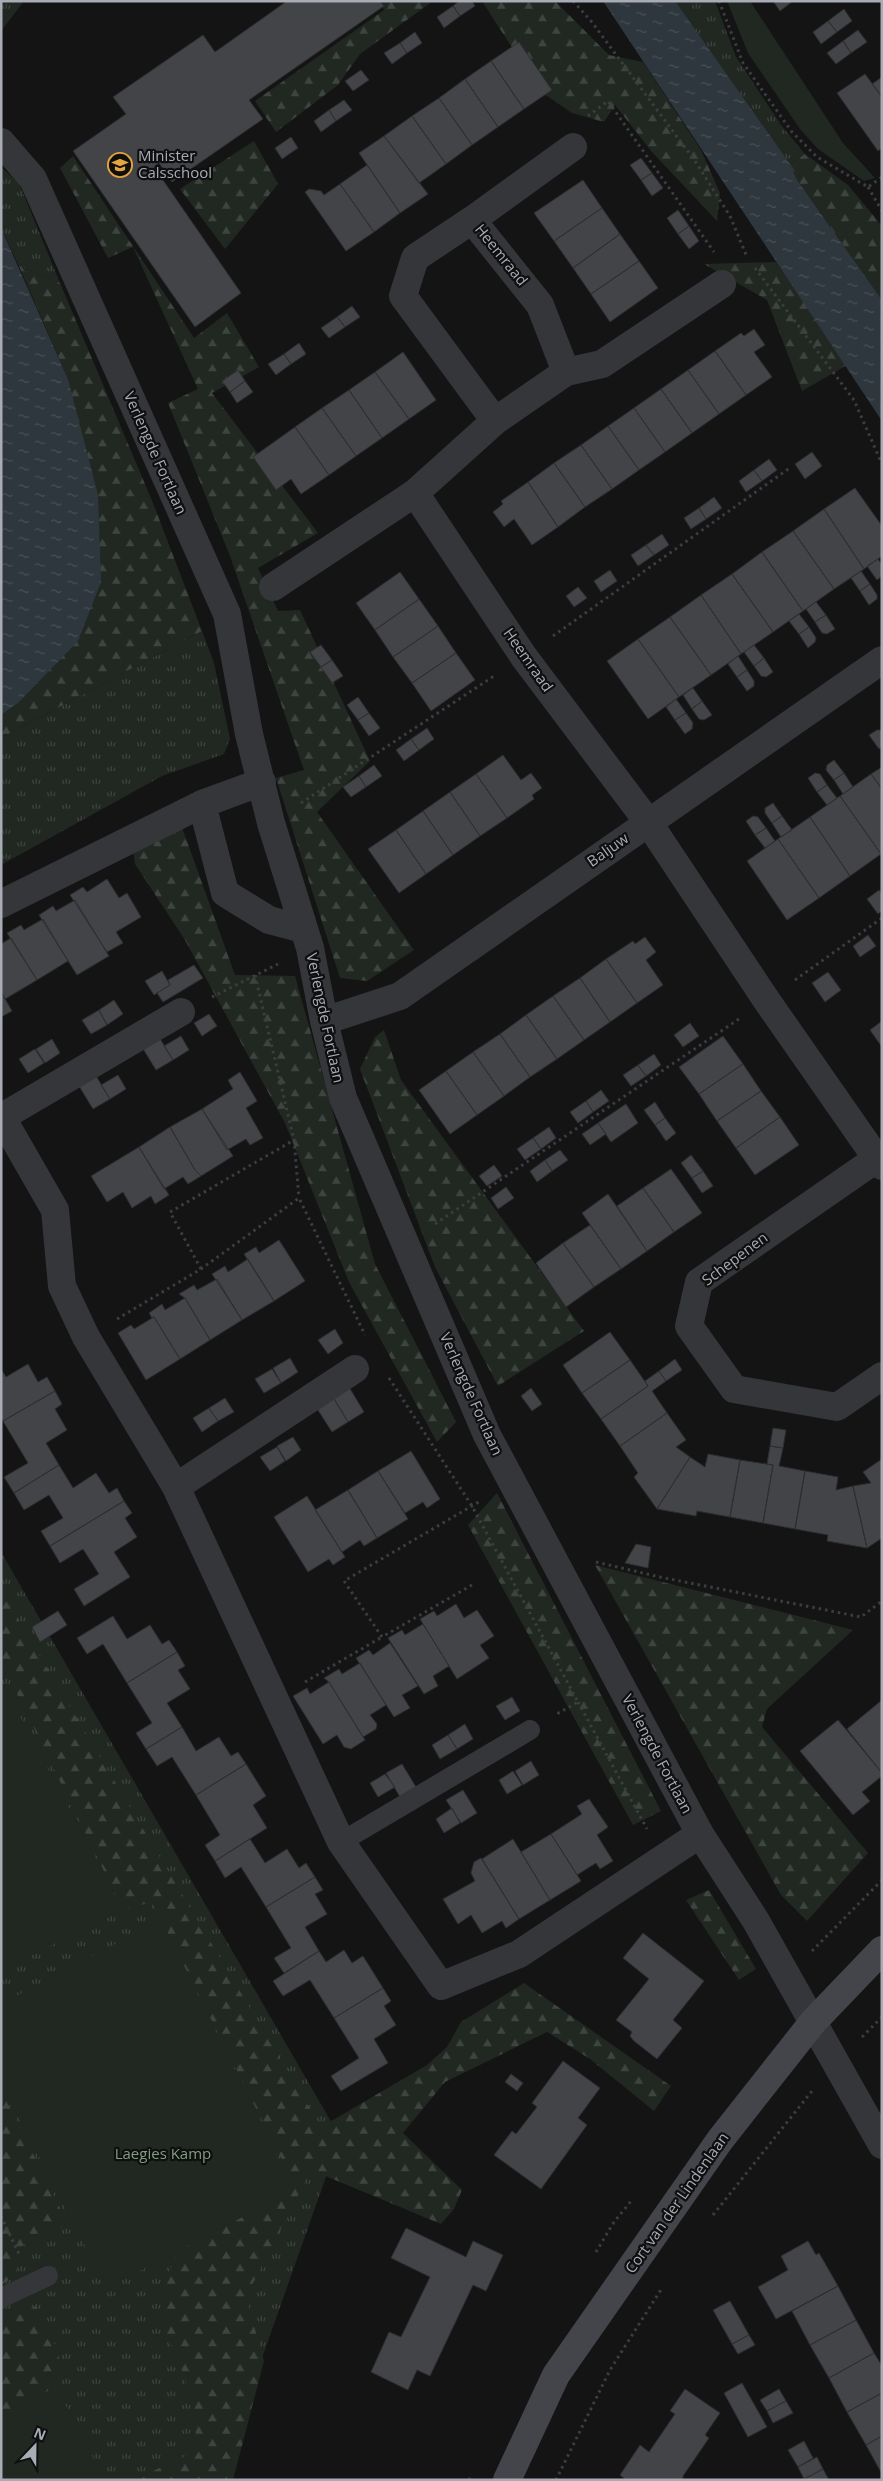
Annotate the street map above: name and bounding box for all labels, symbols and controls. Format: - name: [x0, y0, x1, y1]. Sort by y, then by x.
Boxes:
- place label: Minister Calsschool: [138, 145, 212, 182]
- school or university icon: Minister Calsschool: [107, 152, 133, 178]
- street label: Heemraad: [471, 219, 533, 289]
- street label: Verlengde Fortlaan: [120, 388, 192, 517]
- street label: Heemraad: [499, 623, 558, 695]
- street label: Baljuw: [583, 827, 632, 871]
- street label: Verlengde Fortlaan: [302, 951, 350, 1085]
- street label: Schepenen: [697, 1227, 771, 1289]
- street label: Verlengde Fortlaan: [436, 1329, 508, 1458]
- street label: Verlengde Fortlaan: [618, 1690, 698, 1817]
- street label: Cort van der Lindenlaan: [620, 2128, 732, 2277]
- park label: Laegies Kamp: [115, 2143, 211, 2163]
- north arrow: [10, 2421, 60, 2471]
- text: N: [31, 2423, 49, 2444]

